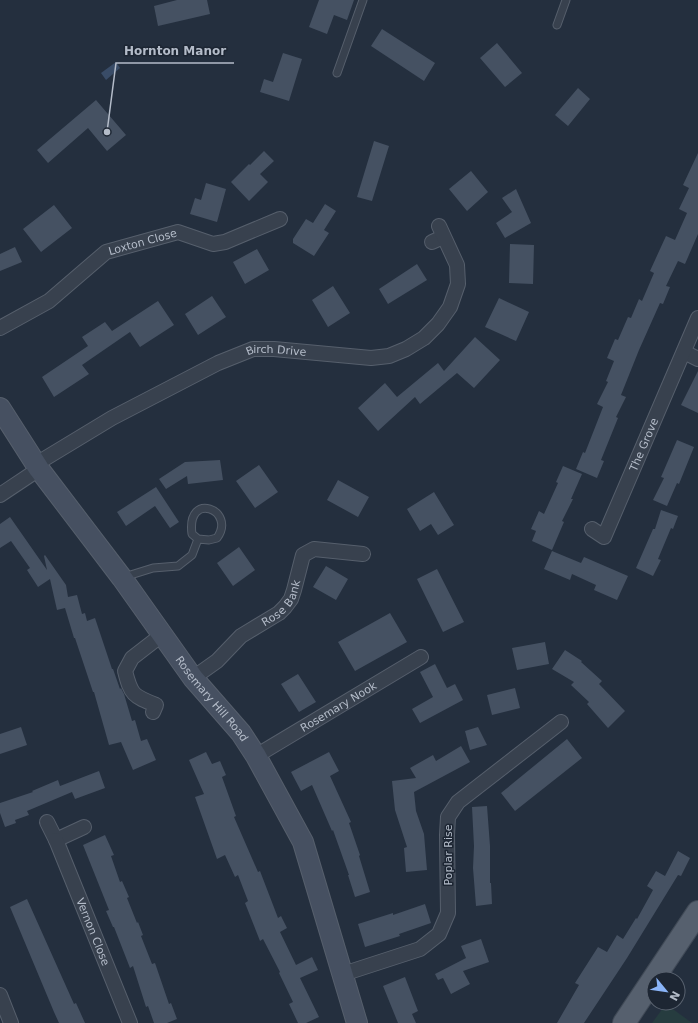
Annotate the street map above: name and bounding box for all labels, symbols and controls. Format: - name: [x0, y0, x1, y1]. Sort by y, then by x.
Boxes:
- callout: Hornton Manor: [116, 39, 234, 63]
- text: Hornton Manor: [124, 44, 226, 58]
- street label: Loxton Close: [107, 226, 178, 258]
- street label: Birch Drive: [244, 342, 307, 358]
- street label: The Grove: [626, 416, 661, 474]
- street label: Rose Bank: [259, 578, 303, 629]
- street label: Rosemary Hill Road: [173, 653, 251, 744]
- street label: Rosemary Nook: [298, 678, 379, 734]
- street label: Poplar Rise: [442, 824, 455, 885]
- street label: Vernon Close: [74, 896, 113, 968]
- north arrow: [646, 971, 686, 1011]
- text: N: [666, 988, 682, 1003]

